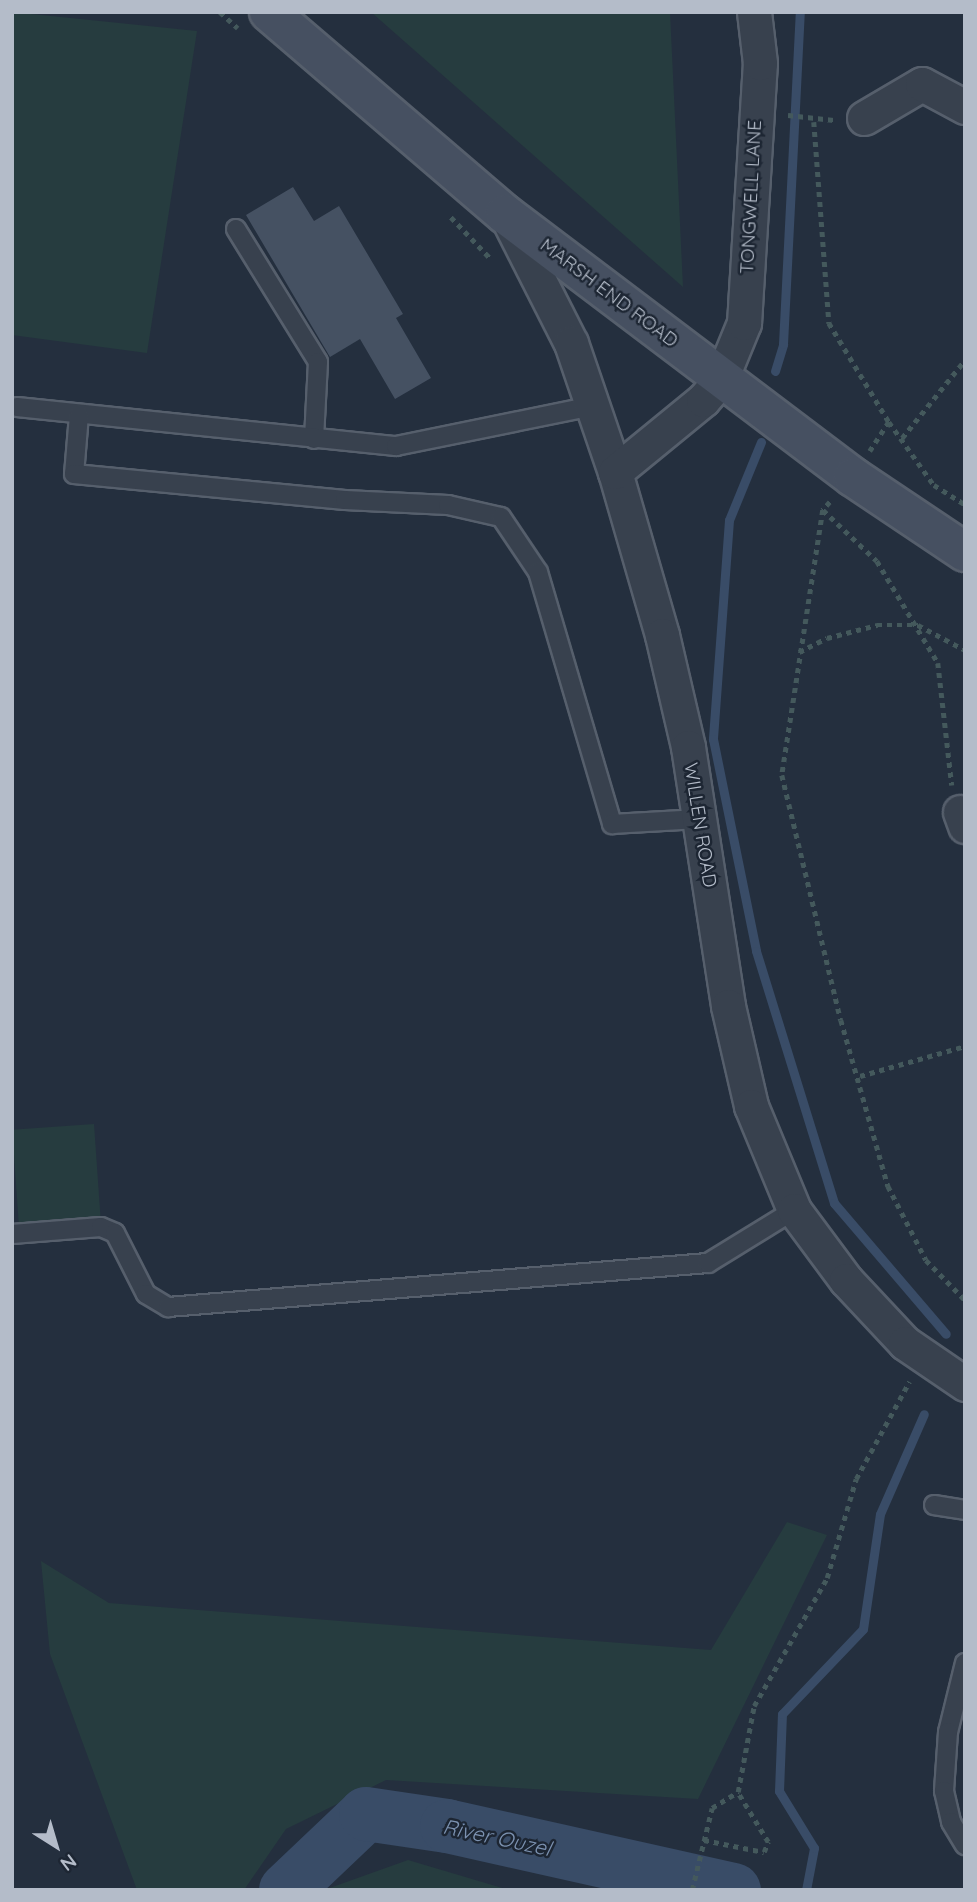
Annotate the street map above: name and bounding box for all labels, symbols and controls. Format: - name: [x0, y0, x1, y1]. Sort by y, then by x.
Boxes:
- street label: TONGWELL LANE: [736, 119, 766, 275]
- street label: MARSH END ROAD: [536, 234, 682, 352]
- street label: WILLEN ROAD: [679, 761, 721, 889]
- north arrow: [21, 1811, 91, 1881]
- water label: River Ouzel: [441, 1813, 553, 1861]
- text: N: [56, 1849, 81, 1877]

